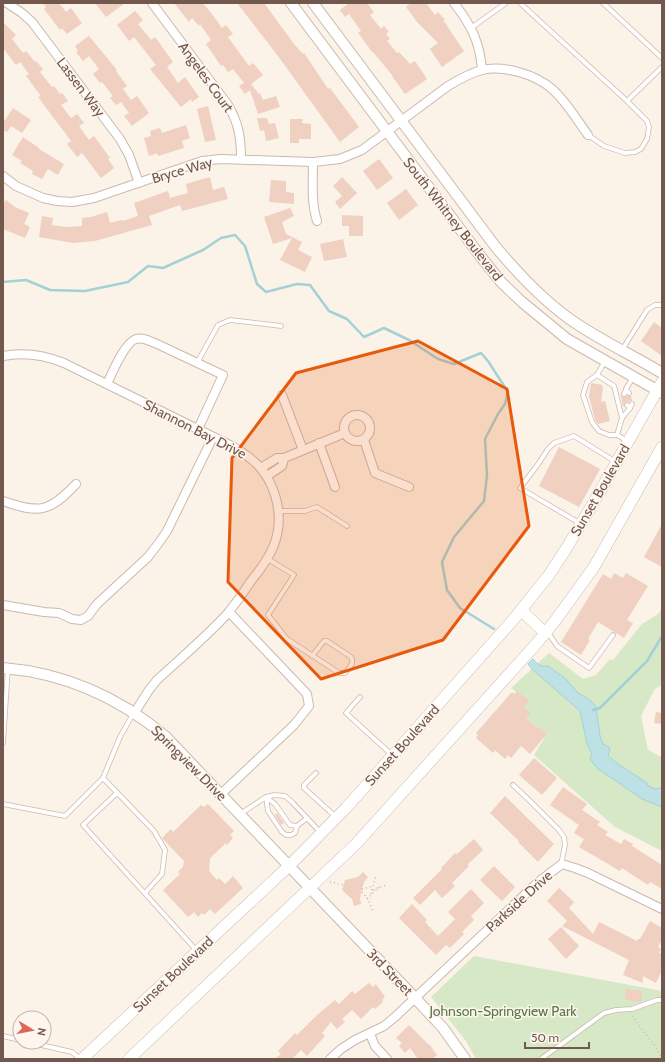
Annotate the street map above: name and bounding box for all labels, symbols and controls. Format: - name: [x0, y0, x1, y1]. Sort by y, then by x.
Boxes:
- street label: Angeles Court: [174, 38, 238, 116]
- street label: Lassen Way: [53, 54, 109, 120]
- street label: Bryce Way: [150, 153, 214, 187]
- street label: South Whitney Boulevard: [399, 154, 507, 284]
- street label: Shannon Bay Drive: [141, 395, 249, 463]
- street label: Sunset Boulevard: [566, 441, 634, 539]
- street label: Sunset Boulevard: [361, 701, 443, 789]
- street label: Springview Drive: [147, 721, 231, 805]
- street label: Parkside Drive: [482, 866, 556, 936]
- street label: Sunset Boulevard: [129, 932, 217, 1016]
- street label: 3rd Street: [363, 945, 417, 1000]
- park label: Johnson-Springview Park: [428, 1002, 577, 1020]
- north arrow: [12, 1010, 52, 1050]
- scale bar: [525, 1024, 589, 1050]
- text: N: [34, 1027, 49, 1037]
- text: 50 m: [531, 1030, 559, 1045]

